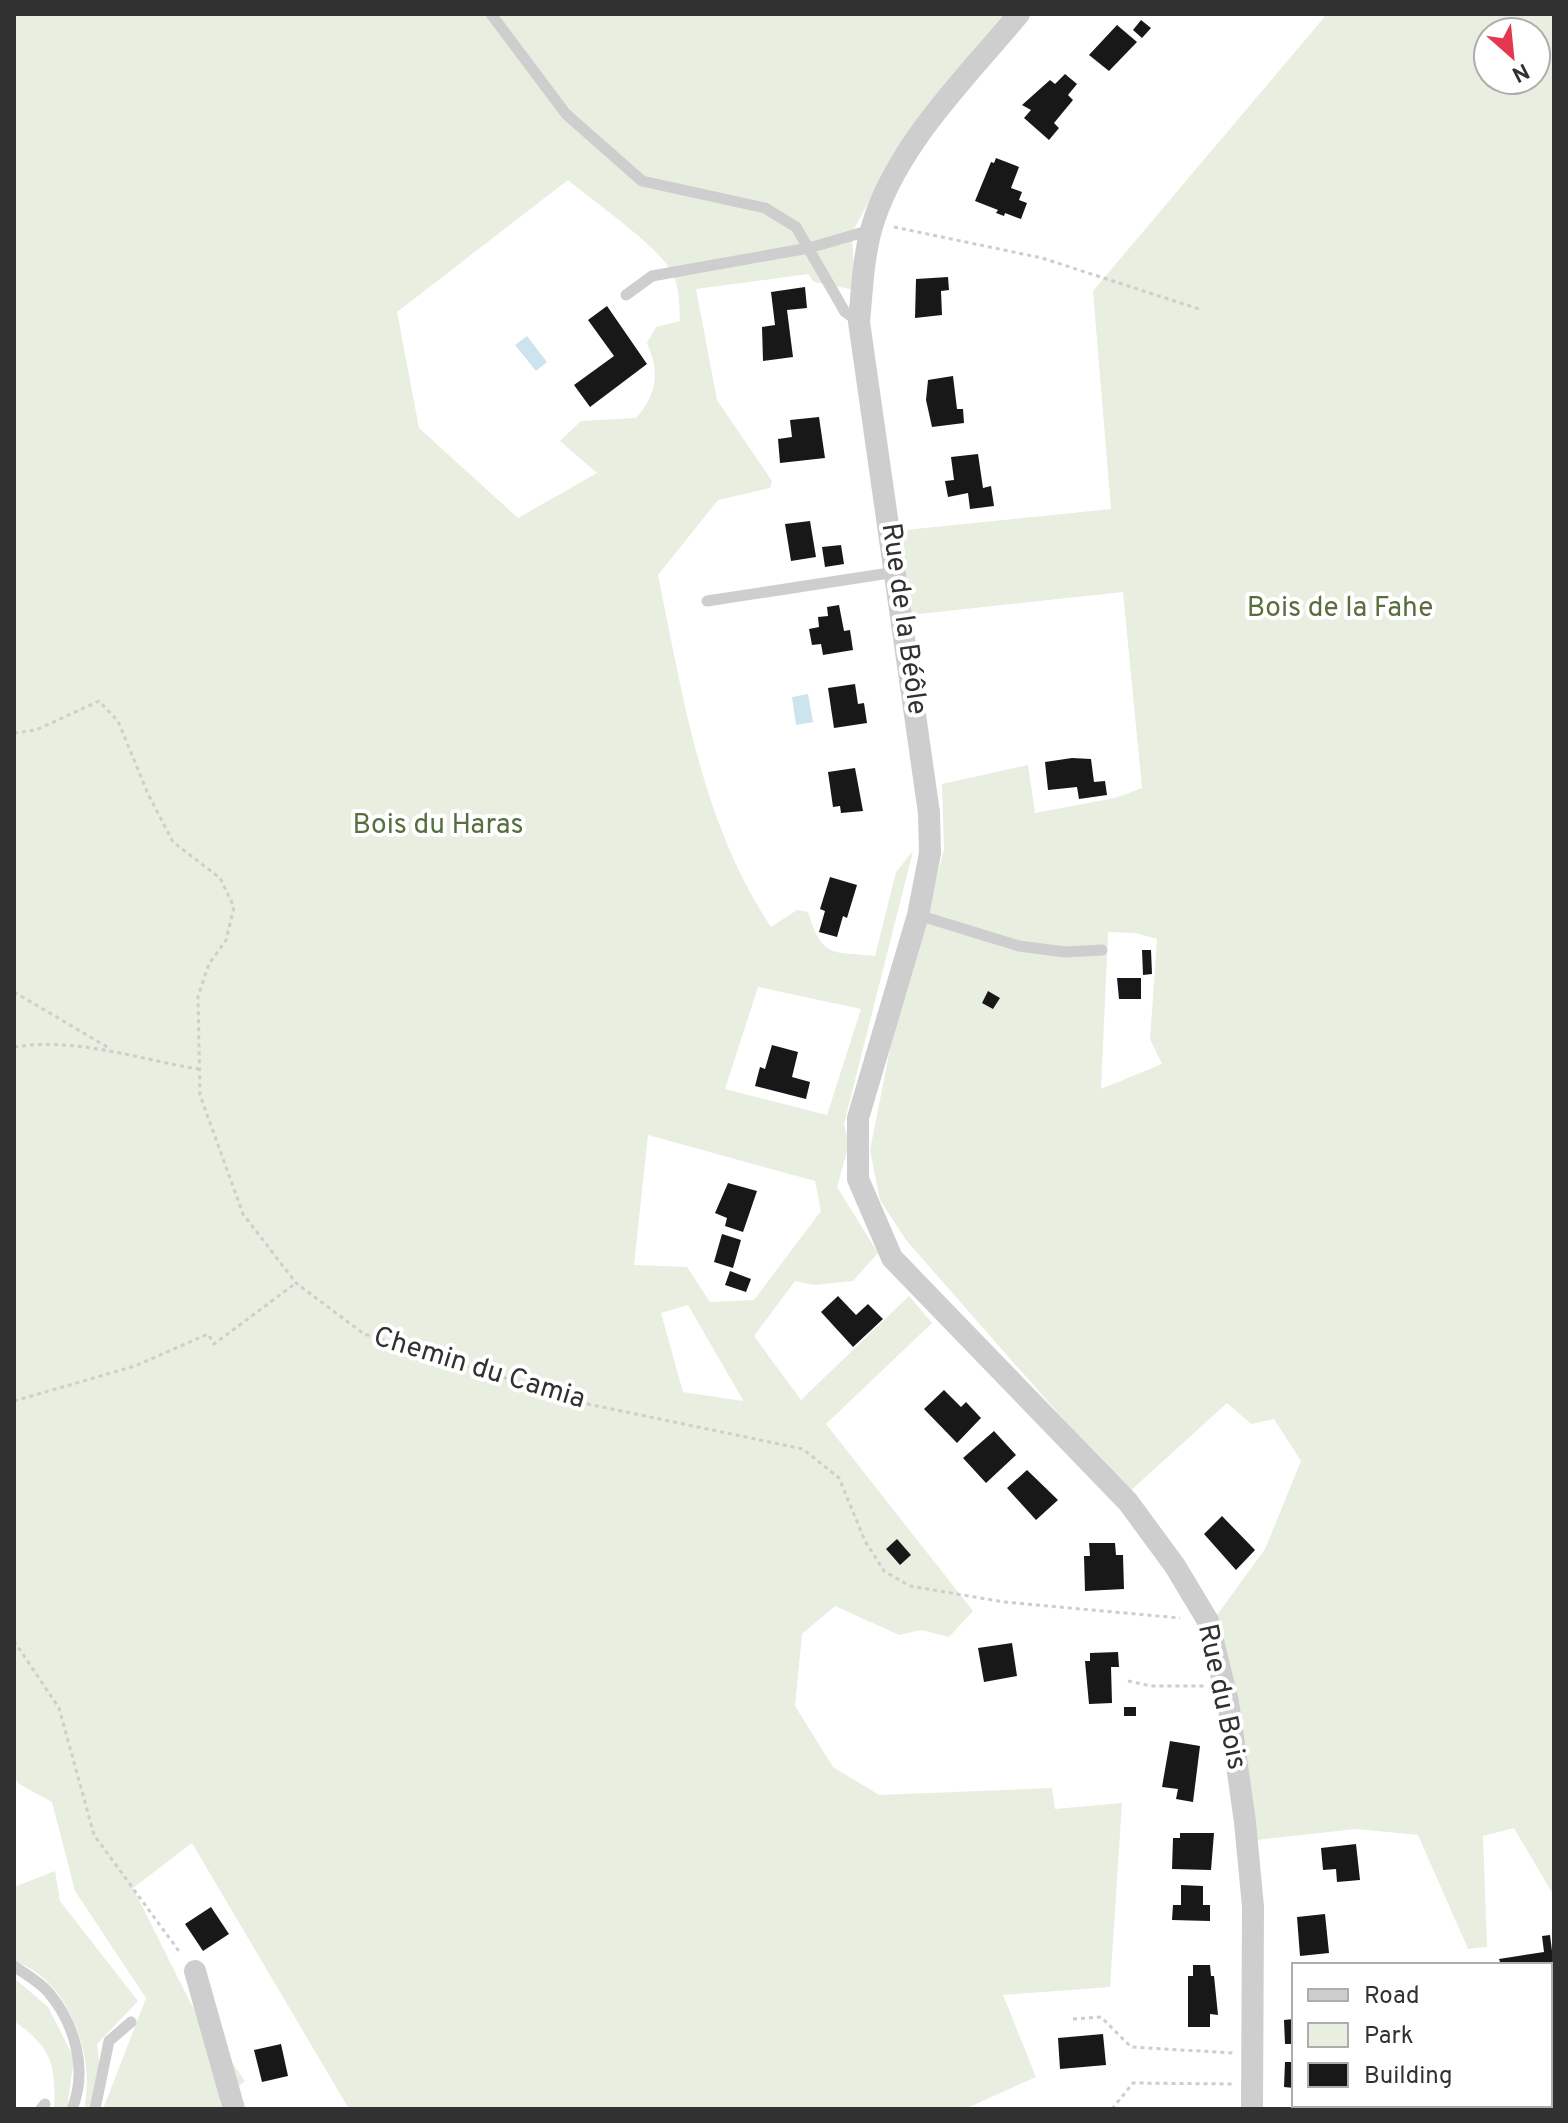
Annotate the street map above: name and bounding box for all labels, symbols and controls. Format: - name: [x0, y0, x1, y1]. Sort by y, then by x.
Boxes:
- north arrow: [1472, 16, 1552, 96]
- text: N: [1507, 56, 1533, 87]
- street label: Rue de la Béôle: [872, 521, 934, 717]
- park label: Bois de la Fahe: [1247, 591, 1433, 627]
- park label: Bois du Haras: [352, 808, 524, 844]
- street label: Chemin du Camia: [369, 1320, 589, 1418]
- street label: Rue du Bois: [1188, 1621, 1254, 1773]
- legend: [1292, 1963, 1552, 2107]
- text: Road: [1364, 1982, 1420, 2012]
- text: Park: [1364, 2022, 1414, 2052]
- text: Building: [1364, 2062, 1453, 2092]

